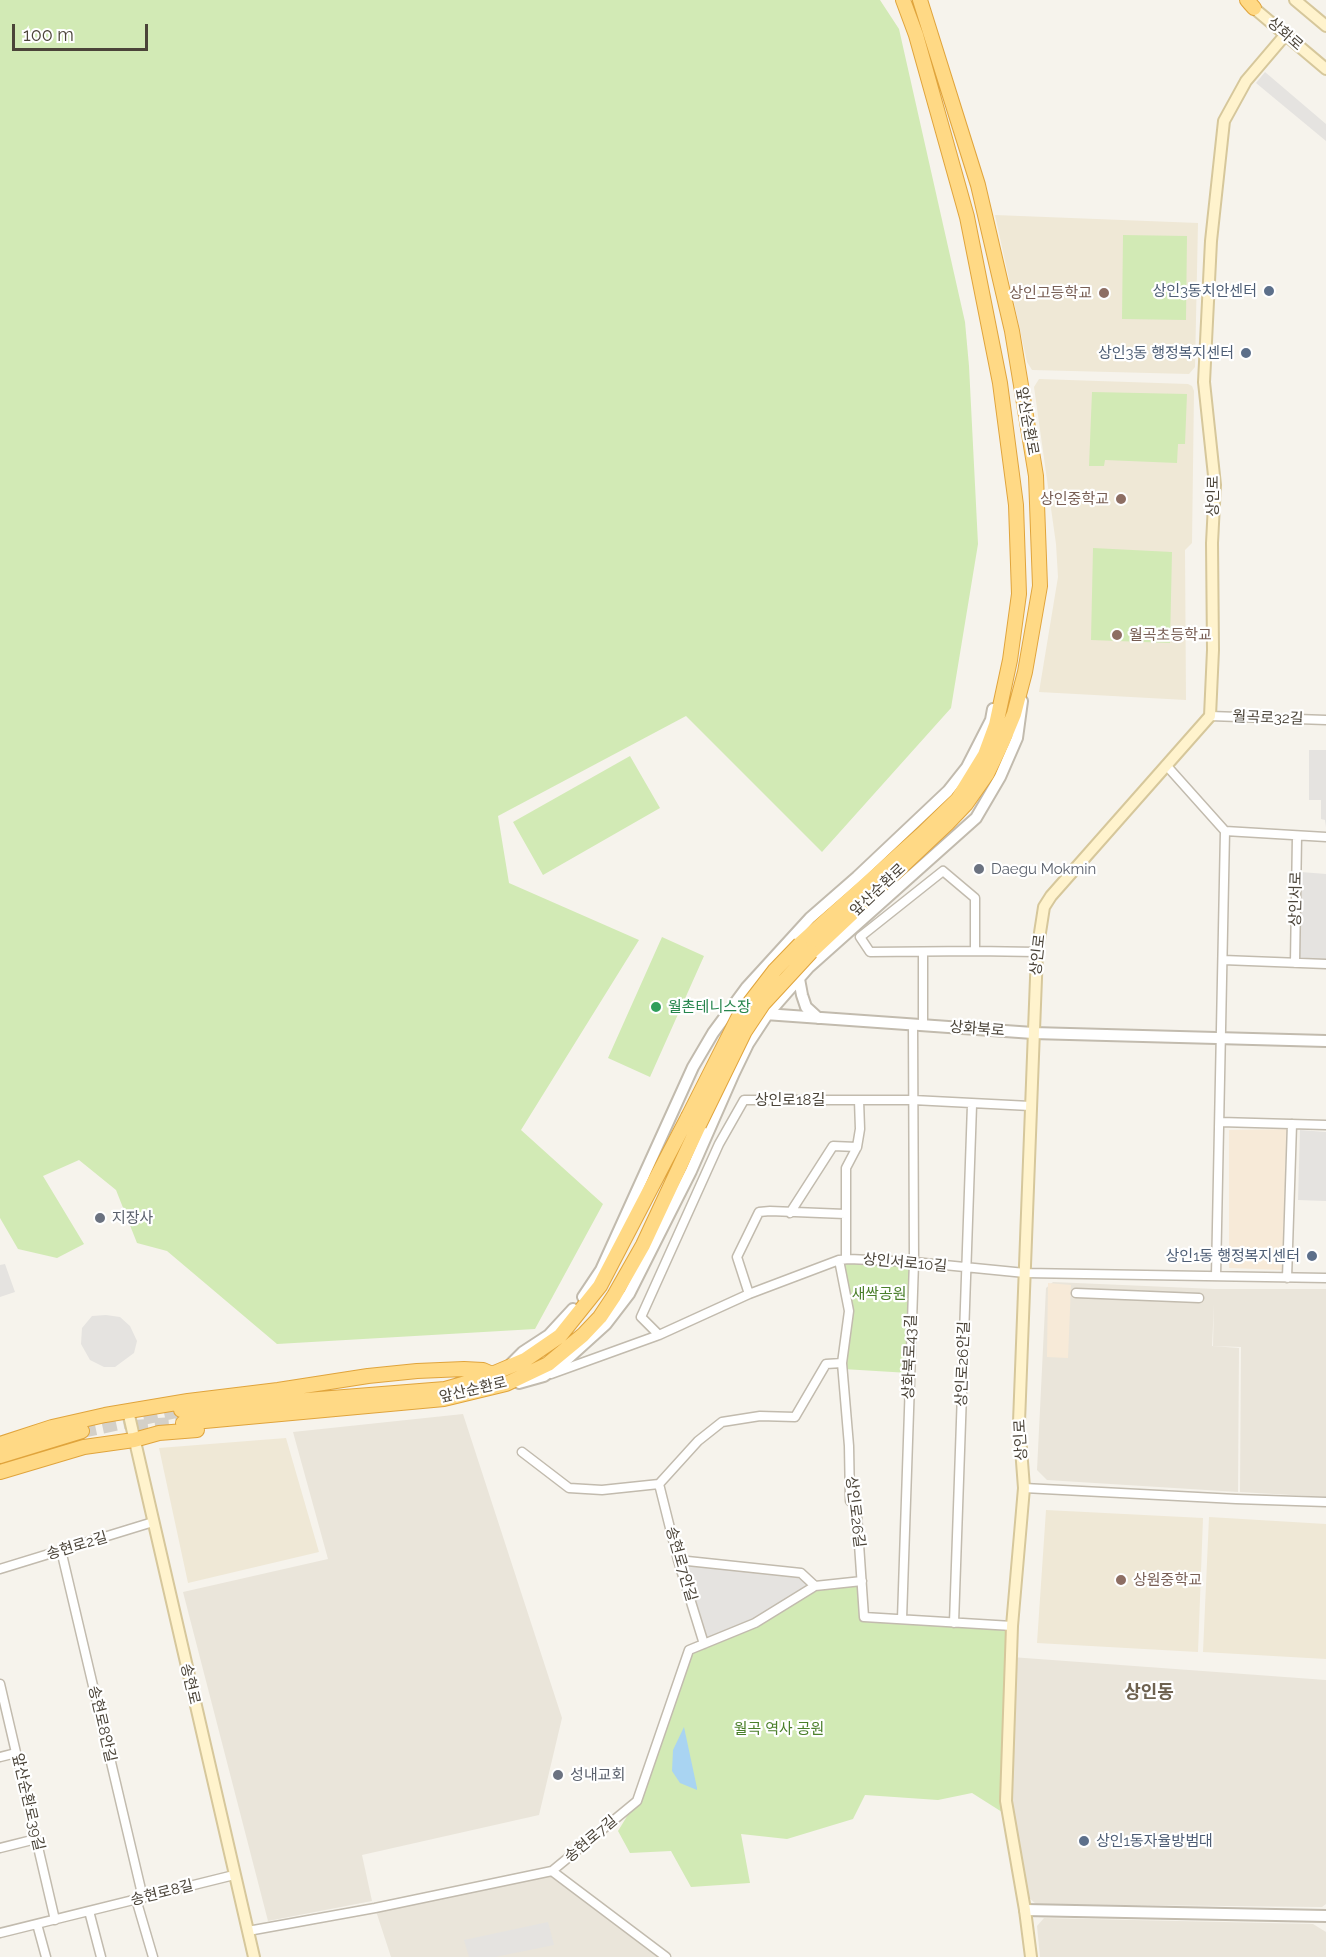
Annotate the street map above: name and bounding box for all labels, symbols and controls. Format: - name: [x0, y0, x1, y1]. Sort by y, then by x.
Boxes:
- scale bar: [15, 12, 152, 50]
- street label: 상화로: [1263, 14, 1307, 54]
- text: 100 m: [23, 24, 74, 45]
- place label: 상인3동치안센터: [1152, 282, 1257, 300]
- place label: 상인고등학교: [1009, 284, 1092, 302]
- marker: 상인3동치안센터: [1262, 284, 1276, 298]
- marker: 상인고등학교: [1097, 286, 1111, 300]
- place label: 상인3동 행정복지센터: [1098, 344, 1234, 362]
- marker: 상인3동 행정복지센터: [1239, 346, 1253, 360]
- street label: 앞산순환로: [1012, 385, 1042, 457]
- street label: 상인로: [1204, 475, 1222, 517]
- place label: 상인중학교: [1040, 490, 1109, 508]
- marker: 상인중학교: [1114, 492, 1128, 506]
- place label: 월곡초등학교: [1129, 626, 1212, 644]
- marker: 월곡초등학교: [1110, 628, 1124, 642]
- street label: 월곡로32길: [1232, 708, 1304, 728]
- street label: 앞산순환로: [847, 860, 909, 920]
- place label: Daegu Mokmin: [991, 860, 1096, 878]
- marker: Daegu Mokmin: [972, 862, 986, 876]
- street label: 상인서로: [1287, 871, 1305, 927]
- street label: 상인로: [1027, 933, 1049, 977]
- place label: 월촌테니스장: [668, 998, 751, 1016]
- marker: 월촌테니스장: [649, 1000, 663, 1014]
- street label: 상화북로: [949, 1018, 1005, 1040]
- street label: 상인로18길: [755, 1091, 825, 1109]
- place label: 지장사: [112, 1209, 153, 1227]
- marker: 지장사: [93, 1211, 107, 1225]
- place label: 상인1동 행정복지센터: [1166, 1247, 1300, 1265]
- marker: 상인1동 행정복지센터: [1305, 1249, 1319, 1263]
- street label: 상인서로10길: [862, 1250, 948, 1276]
- park label: 새싹공원: [851, 1285, 907, 1303]
- street label: 상화북로43길: [900, 1314, 920, 1400]
- street label: 상인로26안길: [953, 1321, 973, 1407]
- street label: 앞산순환로: [437, 1373, 509, 1407]
- street label: 상인로: [1011, 1419, 1031, 1461]
- street label: 상인로26길: [842, 1475, 868, 1549]
- street label: 송현로7안길: [662, 1524, 700, 1604]
- street label: 송현로2길: [44, 1528, 110, 1564]
- place label: 상원중학교: [1133, 1571, 1202, 1589]
- marker: 상원중학교: [1114, 1573, 1128, 1587]
- street label: 송현로: [177, 1662, 203, 1706]
- district label: 상인동: [1124, 1682, 1174, 1704]
- street label: 송현로8안길: [84, 1684, 120, 1764]
- park label: 월곡 역사 공원: [734, 1720, 824, 1738]
- street label: 앞산순환로39길: [8, 1751, 48, 1853]
- place label: 성내교회: [570, 1766, 625, 1784]
- marker: 성내교회: [551, 1768, 565, 1782]
- street label: 송현로7길: [561, 1812, 621, 1866]
- place label: 상인1동자율방범대: [1096, 1832, 1213, 1850]
- marker: 상인1동자율방범대: [1077, 1834, 1091, 1848]
- street label: 송현로8길: [129, 1877, 195, 1909]

